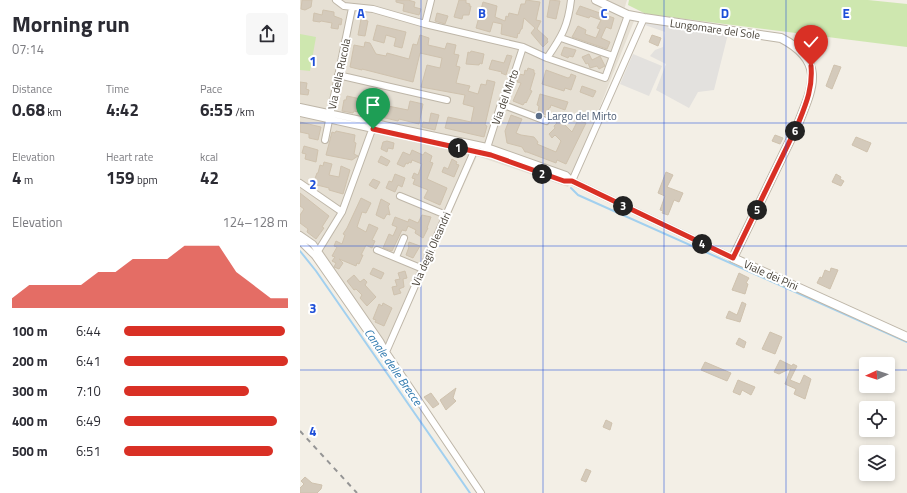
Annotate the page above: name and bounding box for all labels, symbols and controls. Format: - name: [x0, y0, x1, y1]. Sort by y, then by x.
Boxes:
- text: A: [357, 3, 365, 23]
- text: B: [478, 3, 486, 23]
- text: C: [600, 3, 608, 23]
- text: D: [721, 3, 729, 23]
- text: E: [842, 3, 850, 23]
- text: Morning run: [12, 7, 130, 41]
- button: share: [246, 13, 288, 55]
- street label: Lungomare del Sole: [669, 15, 762, 43]
- pin: [794, 25, 828, 66]
- icon: check: [800, 31, 822, 53]
- street label: Via della Rucola: [324, 37, 354, 111]
- text: 07:14: [12, 39, 44, 59]
- text: 1: [309, 51, 317, 71]
- street label: Via del Mirto: [488, 67, 523, 127]
- text: Distance: [12, 81, 52, 97]
- text: Time: [106, 81, 129, 97]
- text: Pace: [200, 81, 222, 97]
- pin: [356, 88, 390, 129]
- icon: arrive: [362, 94, 384, 116]
- text: 0.68: [12, 97, 45, 123]
- text: 4:42: [106, 97, 139, 123]
- text: 6:55: [200, 97, 233, 123]
- text: km: [45, 104, 62, 120]
- text: /km: [233, 104, 254, 120]
- place label: Largo del Mirto: [547, 108, 617, 124]
- marker: Largo del Mirto: [534, 111, 544, 121]
- pin: 6: [785, 121, 805, 141]
- text: 6: [792, 123, 798, 139]
- pin: 1: [448, 138, 468, 158]
- text: 1: [455, 140, 461, 156]
- text: Elevation: [12, 149, 55, 165]
- text: Heart rate: [106, 149, 153, 165]
- text: kcal: [200, 149, 218, 165]
- pin: 2: [532, 164, 552, 184]
- text: 4: [12, 165, 22, 191]
- text: 159: [106, 165, 135, 191]
- text: 42: [200, 165, 219, 191]
- text: 2: [539, 166, 545, 182]
- text: m: [22, 172, 33, 188]
- text: bpm: [135, 172, 158, 188]
- text: 2: [309, 174, 317, 194]
- pin: 3: [613, 196, 633, 216]
- text: 3: [620, 198, 626, 214]
- pin: 5: [747, 200, 767, 220]
- text: 5: [754, 202, 760, 218]
- street label: Via degli Oleandri: [407, 209, 455, 289]
- text: Elevation: [12, 212, 63, 232]
- text: 124–128 m: [222, 212, 288, 232]
- pin: 4: [692, 234, 712, 254]
- text: 4: [699, 236, 705, 252]
- street label: Viale dei Pini: [741, 256, 801, 294]
- text: 3: [309, 298, 317, 318]
- text: 100 m: [12, 321, 48, 341]
- text: 6:44: [76, 321, 101, 341]
- water label: Canale delle Brecce: [360, 324, 428, 411]
- text: 200 m: [12, 351, 48, 371]
- text: 6:41: [76, 351, 101, 371]
- north arrow: [859, 357, 895, 393]
- map controls: [859, 357, 895, 481]
- text: 300 m: [12, 381, 48, 401]
- text: 7:10: [76, 381, 101, 401]
- button: locate: [859, 401, 895, 437]
- text: 400 m: [12, 411, 48, 431]
- text: 6:49: [76, 411, 101, 431]
- text: 4: [309, 421, 317, 441]
- text: 500 m: [12, 441, 48, 461]
- text: 6:51: [76, 441, 101, 461]
- button: layers: [859, 445, 895, 481]

